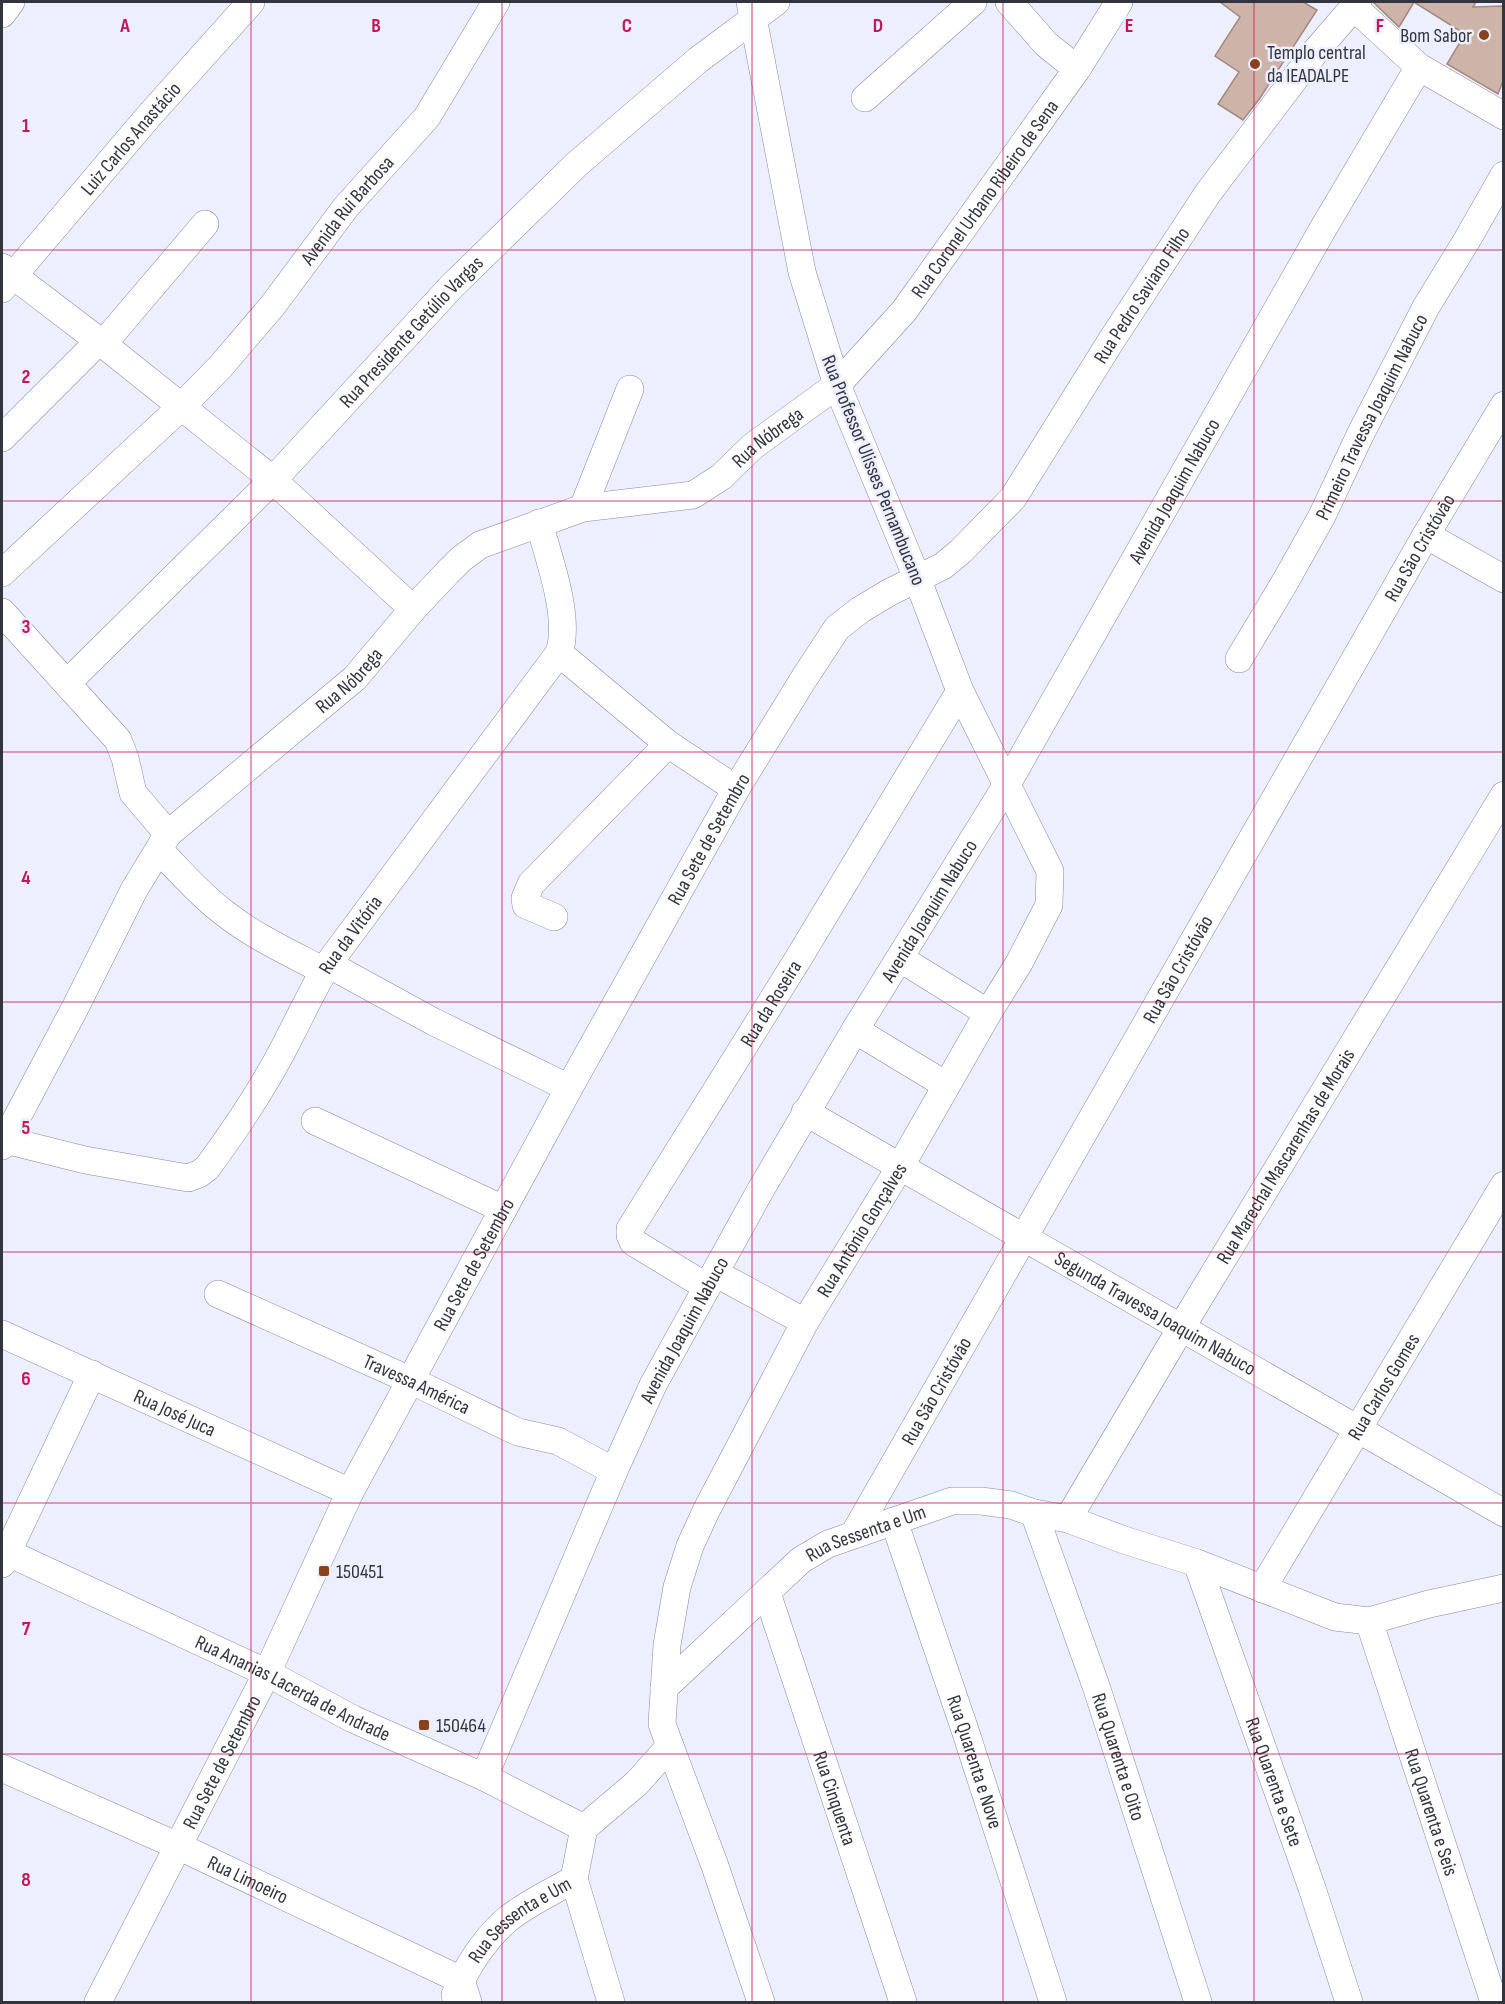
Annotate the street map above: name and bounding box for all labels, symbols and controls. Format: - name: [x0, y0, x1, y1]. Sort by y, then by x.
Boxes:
- text: A: [119, 14, 130, 38]
- text: B: [371, 14, 381, 38]
- text: C: [622, 14, 632, 38]
- text: D: [873, 14, 883, 38]
- text: E: [1125, 14, 1133, 38]
- text: F: [1376, 14, 1384, 38]
- place label: Bom Sabor: [1400, 24, 1472, 48]
- marker: Bom Sabor: [1477, 28, 1491, 42]
- place label: Templo central da IEADALPE: [1267, 41, 1366, 88]
- marker: Templo central da IEADALPE: [1248, 57, 1262, 71]
- street label: Luiz Carlos Anastácio: [76, 78, 186, 200]
- street label: Rua Coronel Urbano Ribeiro de Sena: [906, 95, 1064, 303]
- text: 1: [22, 114, 30, 138]
- street label: Avenida Rui Barbosa: [296, 151, 399, 271]
- street label: Rua Pedro Saviano Filho: [1089, 223, 1195, 368]
- street label: Rua Presidente Getúlio Vargas: [335, 251, 489, 413]
- street label: Primeiro Travessa Joaquim Nabuco: [1311, 310, 1433, 524]
- street label: Rua Professor Ulisses Pernambucano: [816, 352, 930, 589]
- text: 2: [22, 365, 30, 389]
- street label: Rua Nóbrega: [727, 402, 808, 473]
- street label: Avenida Joaquim Nabuco: [1124, 415, 1226, 569]
- street label: Rua São Cristóvão: [1380, 490, 1461, 606]
- text: 3: [22, 615, 31, 639]
- street label: Rua Nóbrega: [311, 643, 388, 719]
- street label: Rua Sete de Setembro: [663, 769, 756, 909]
- street label: Avenida Joaquim Nabuco: [876, 835, 983, 987]
- text: 4: [21, 866, 31, 890]
- street label: Rua da Vitória: [314, 891, 388, 979]
- street label: Rua São Cristóvão: [1138, 911, 1219, 1028]
- street label: Rua da Roseira: [735, 956, 807, 1051]
- street label: Rua Marechal Mascarenhas de Morais: [1212, 1045, 1360, 1269]
- text: 5: [22, 1116, 31, 1140]
- street label: Rua Antônio Gonçalves: [812, 1159, 913, 1302]
- street label: Rua Sete de Setembro: [429, 1194, 520, 1335]
- street label: Segunda Travessa Joaquim Nabuco: [1050, 1247, 1260, 1381]
- street label: Avenida Joaquim Nabuco: [635, 1253, 734, 1408]
- street label: Rua Carlos Gomes: [1343, 1329, 1425, 1445]
- street label: Rua São Cristóvão: [897, 1333, 977, 1449]
- street label: Travessa América: [359, 1350, 473, 1420]
- text: 6: [21, 1367, 31, 1391]
- street label: Rua José Juca: [130, 1384, 219, 1442]
- street label: Rua Sessenta e Um: [801, 1500, 929, 1568]
- place label: 150451: [336, 1560, 383, 1584]
- marker: 150451: [317, 1564, 331, 1578]
- text: 7: [22, 1617, 31, 1641]
- street label: Rua Ananias Lacerda de Andrade: [191, 1630, 394, 1747]
- street label: Rua Quarenta e Oito: [1086, 1690, 1150, 1824]
- street label: Rua Sete de Setembro: [178, 1691, 267, 1833]
- street label: Rua Quarenta e Nove: [941, 1692, 1007, 1832]
- place label: 150464: [436, 1714, 486, 1738]
- street label: Rua Quarenta e Sete: [1240, 1714, 1307, 1850]
- marker: 150464: [417, 1718, 431, 1732]
- street label: Rua Quarenta e Seis: [1399, 1746, 1463, 1879]
- street label: Rua Cinquenta: [807, 1748, 861, 1848]
- street label: Rua Limoeiro: [203, 1851, 292, 1909]
- text: 8: [21, 1868, 31, 1892]
- street label: Rua Sessenta e Um: [463, 1872, 576, 1968]

